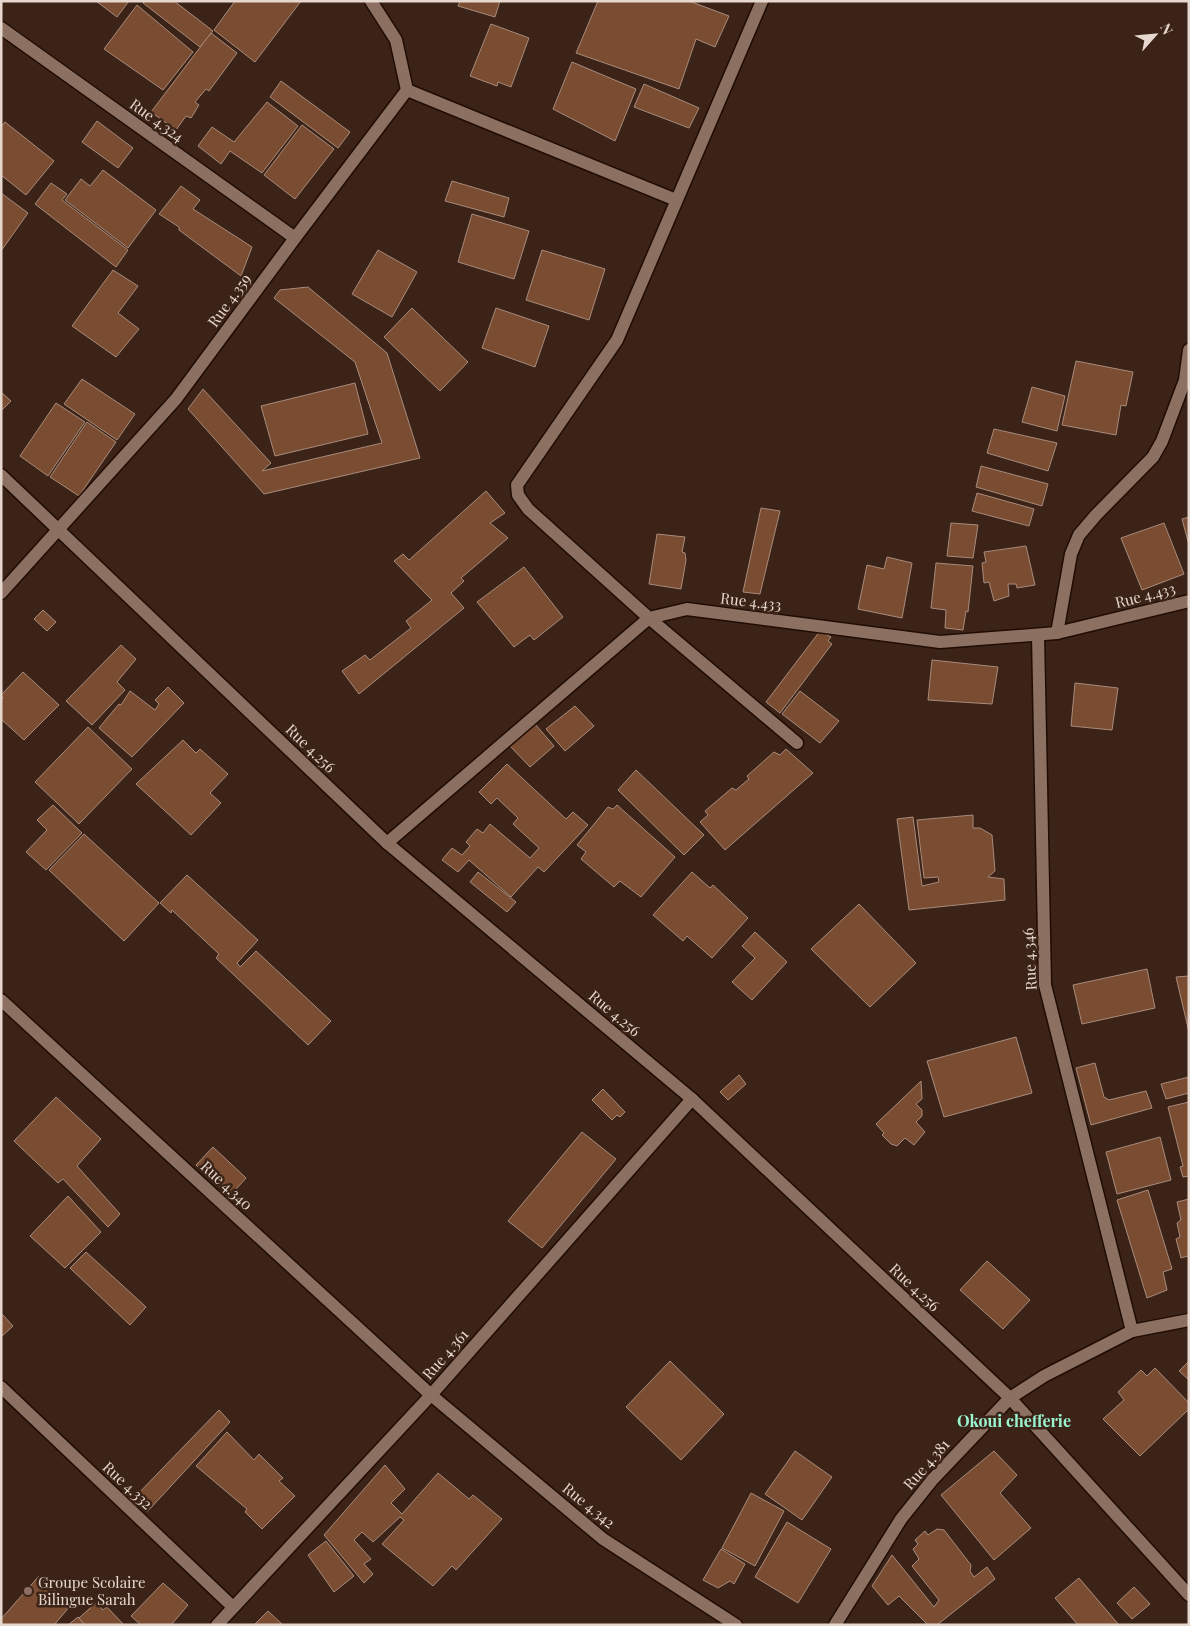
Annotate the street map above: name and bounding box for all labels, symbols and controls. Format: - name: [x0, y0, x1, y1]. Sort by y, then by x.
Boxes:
- north arrow: [1130, 10, 1180, 60]
- text: N: [1156, 20, 1178, 38]
- street label: Rue 4.324: [126, 94, 188, 146]
- street label: Rue 4.359: [203, 269, 255, 331]
- street label: Rue 4.433: [1113, 578, 1177, 612]
- street label: Rue 4.433: [719, 587, 783, 615]
- street label: Rue 4.256: [282, 719, 340, 777]
- street label: Rue 4.346: [1017, 927, 1041, 991]
- street label: Rue 4.256: [585, 985, 645, 1041]
- street label: Rue 4.340: [197, 1156, 257, 1214]
- street label: Rue 4.256: [886, 1259, 945, 1316]
- street label: Rue 4.361: [418, 1324, 473, 1383]
- district label: Okoui chefferie: [957, 1410, 1071, 1431]
- street label: Rue 4.381: [899, 1434, 954, 1493]
- street label: Rue 4.332: [99, 1457, 157, 1513]
- street label: Rue 4.342: [559, 1478, 619, 1532]
- place label: Groupe Scolaire Bilingue Sarah: [38, 1572, 145, 1609]
- marker: Groupe Scolaire Bilingue Sarah: [22, 1585, 34, 1597]

